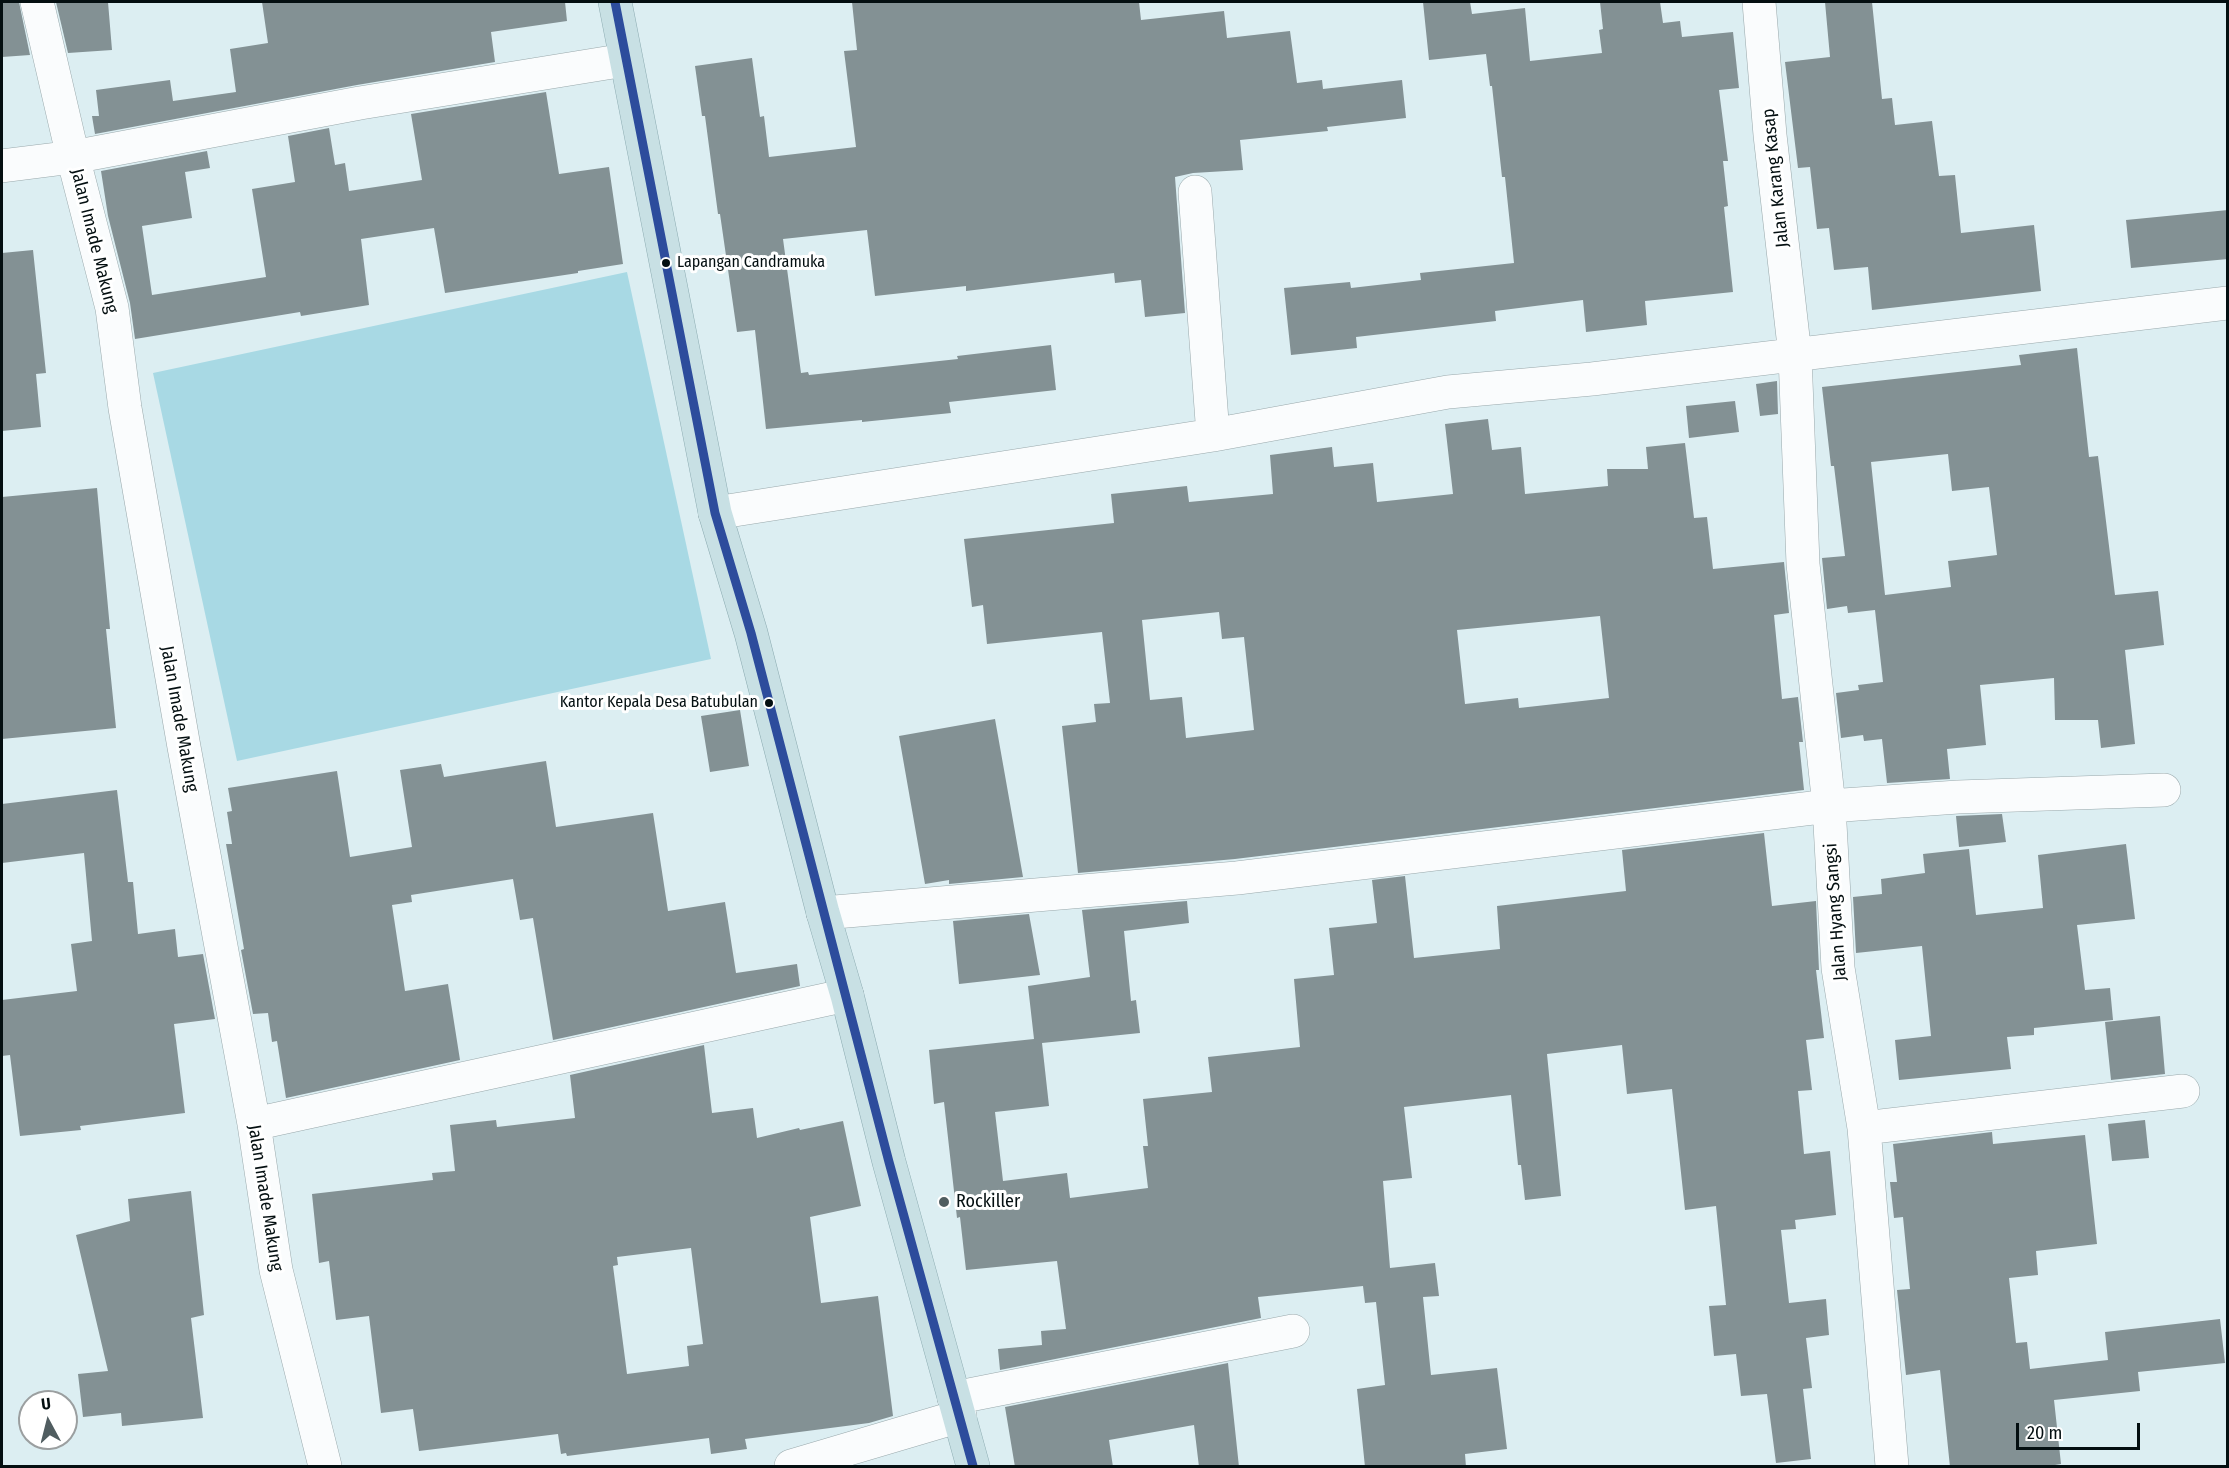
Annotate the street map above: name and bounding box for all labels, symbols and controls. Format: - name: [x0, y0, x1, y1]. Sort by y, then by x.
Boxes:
- street label: Jalan Karang Kasap: [1758, 107, 1794, 249]
- street label: Jalan Imade Makung: [66, 167, 122, 315]
- place label: Lapangan Candramuka: [677, 253, 825, 273]
- marker: Lapangan Candramuka: [660, 257, 672, 269]
- street label: Jalan Imade Makung: [156, 644, 202, 794]
- place label: Kantor Kepala Desa Batubulan: [560, 693, 758, 713]
- marker: Kantor Kepala Desa Batubulan: [763, 697, 775, 709]
- street label: Jalan Hyang Sangsi: [1820, 842, 1852, 982]
- street label: Jalan Imade Makung: [243, 1123, 287, 1273]
- place label: Rockiller: [956, 1191, 1020, 1213]
- marker: Rockiller: [937, 1195, 951, 1209]
- north arrow: [18, 1390, 78, 1450]
- text: U: [40, 1394, 52, 1414]
- scale bar: [2019, 1411, 2144, 1449]
- text: 20 m: [2027, 1422, 2062, 1444]

